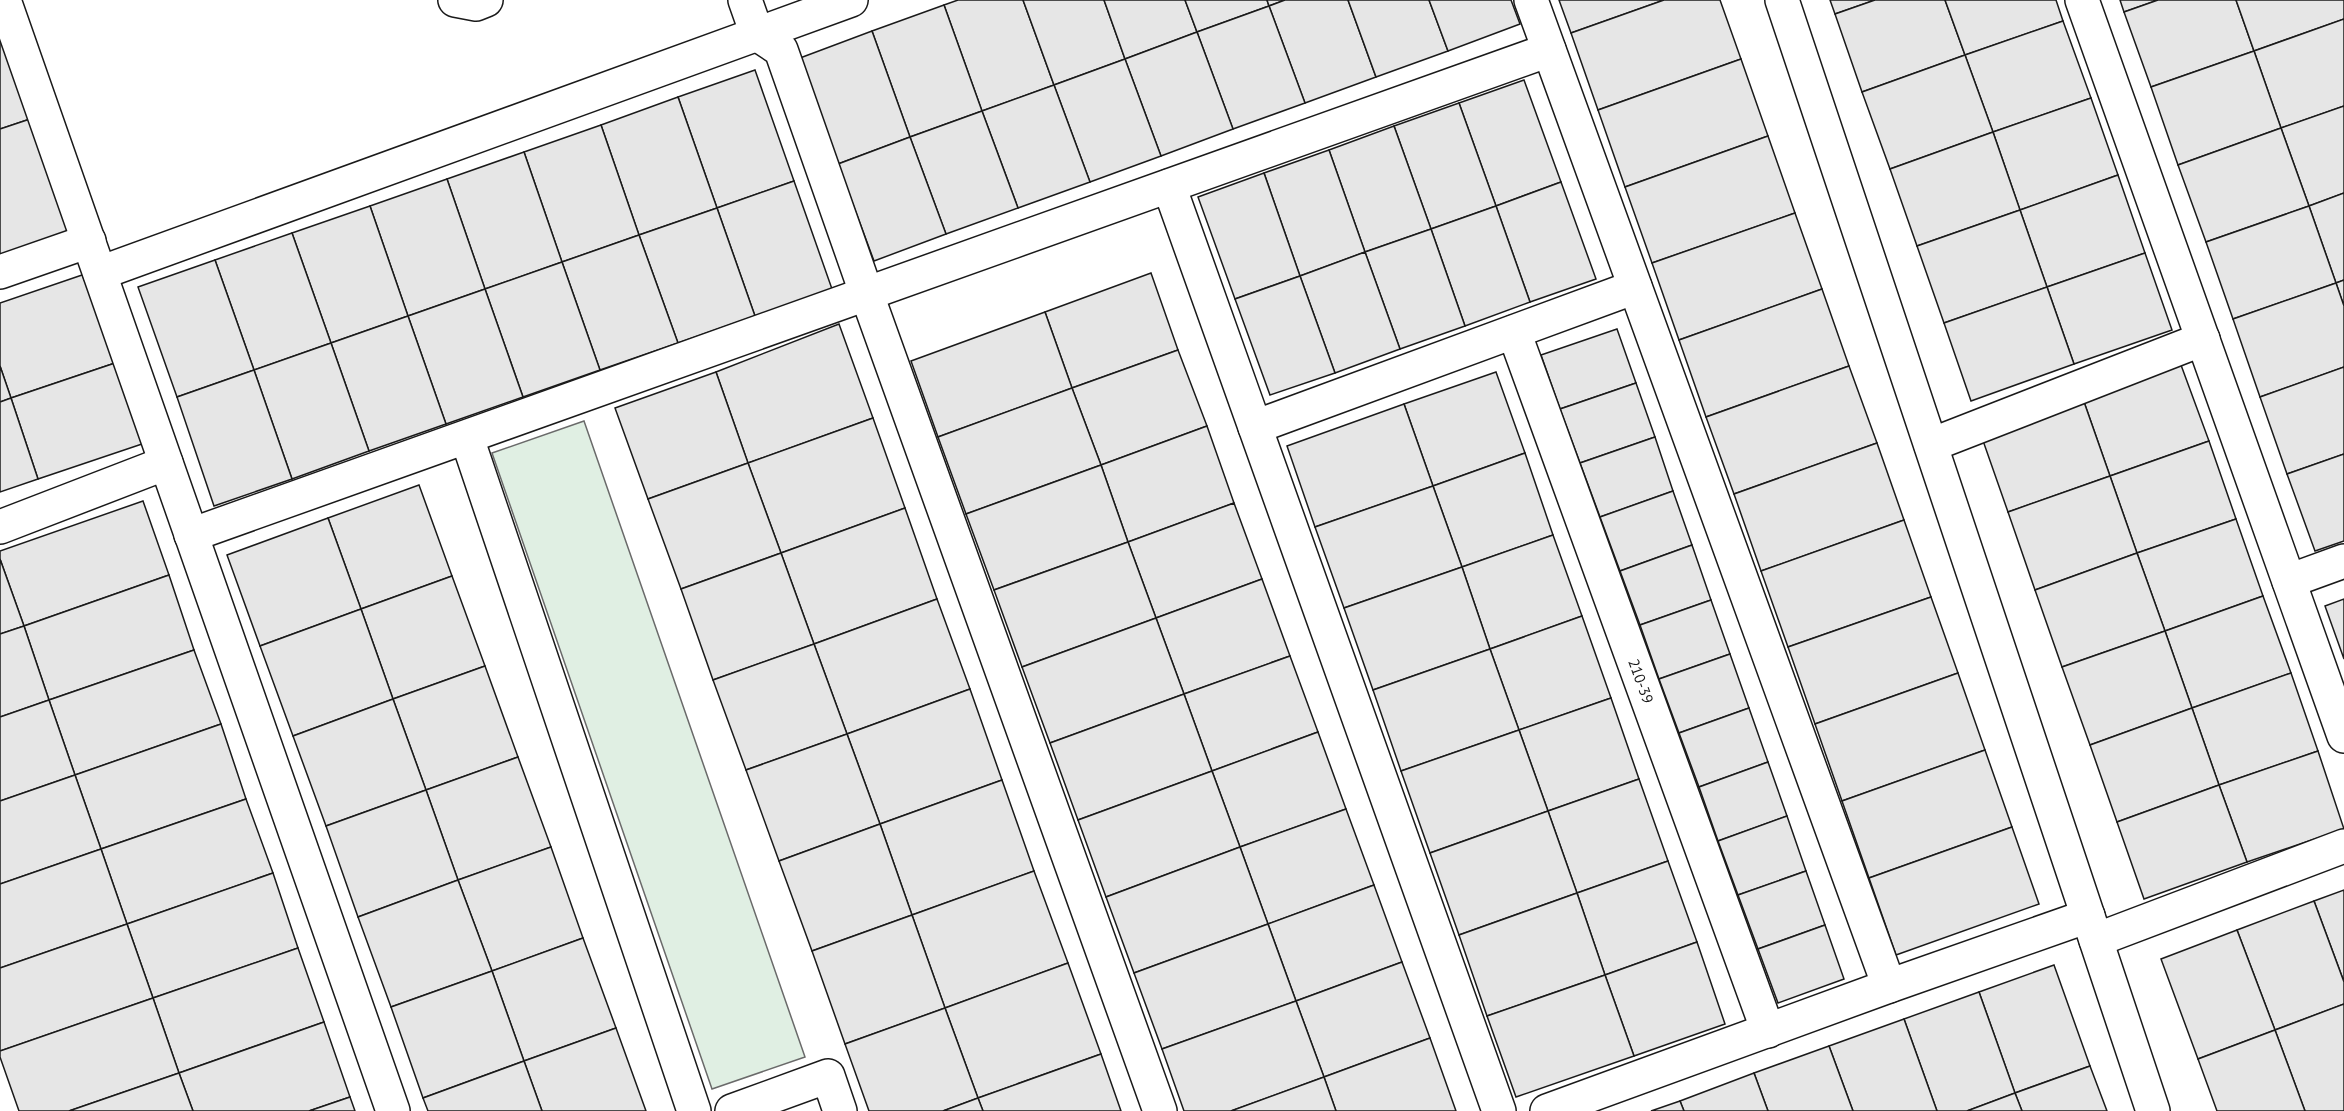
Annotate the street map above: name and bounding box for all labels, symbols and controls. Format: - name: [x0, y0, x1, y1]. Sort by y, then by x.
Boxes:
- street label: 210-39: [1624, 656, 1658, 706]

